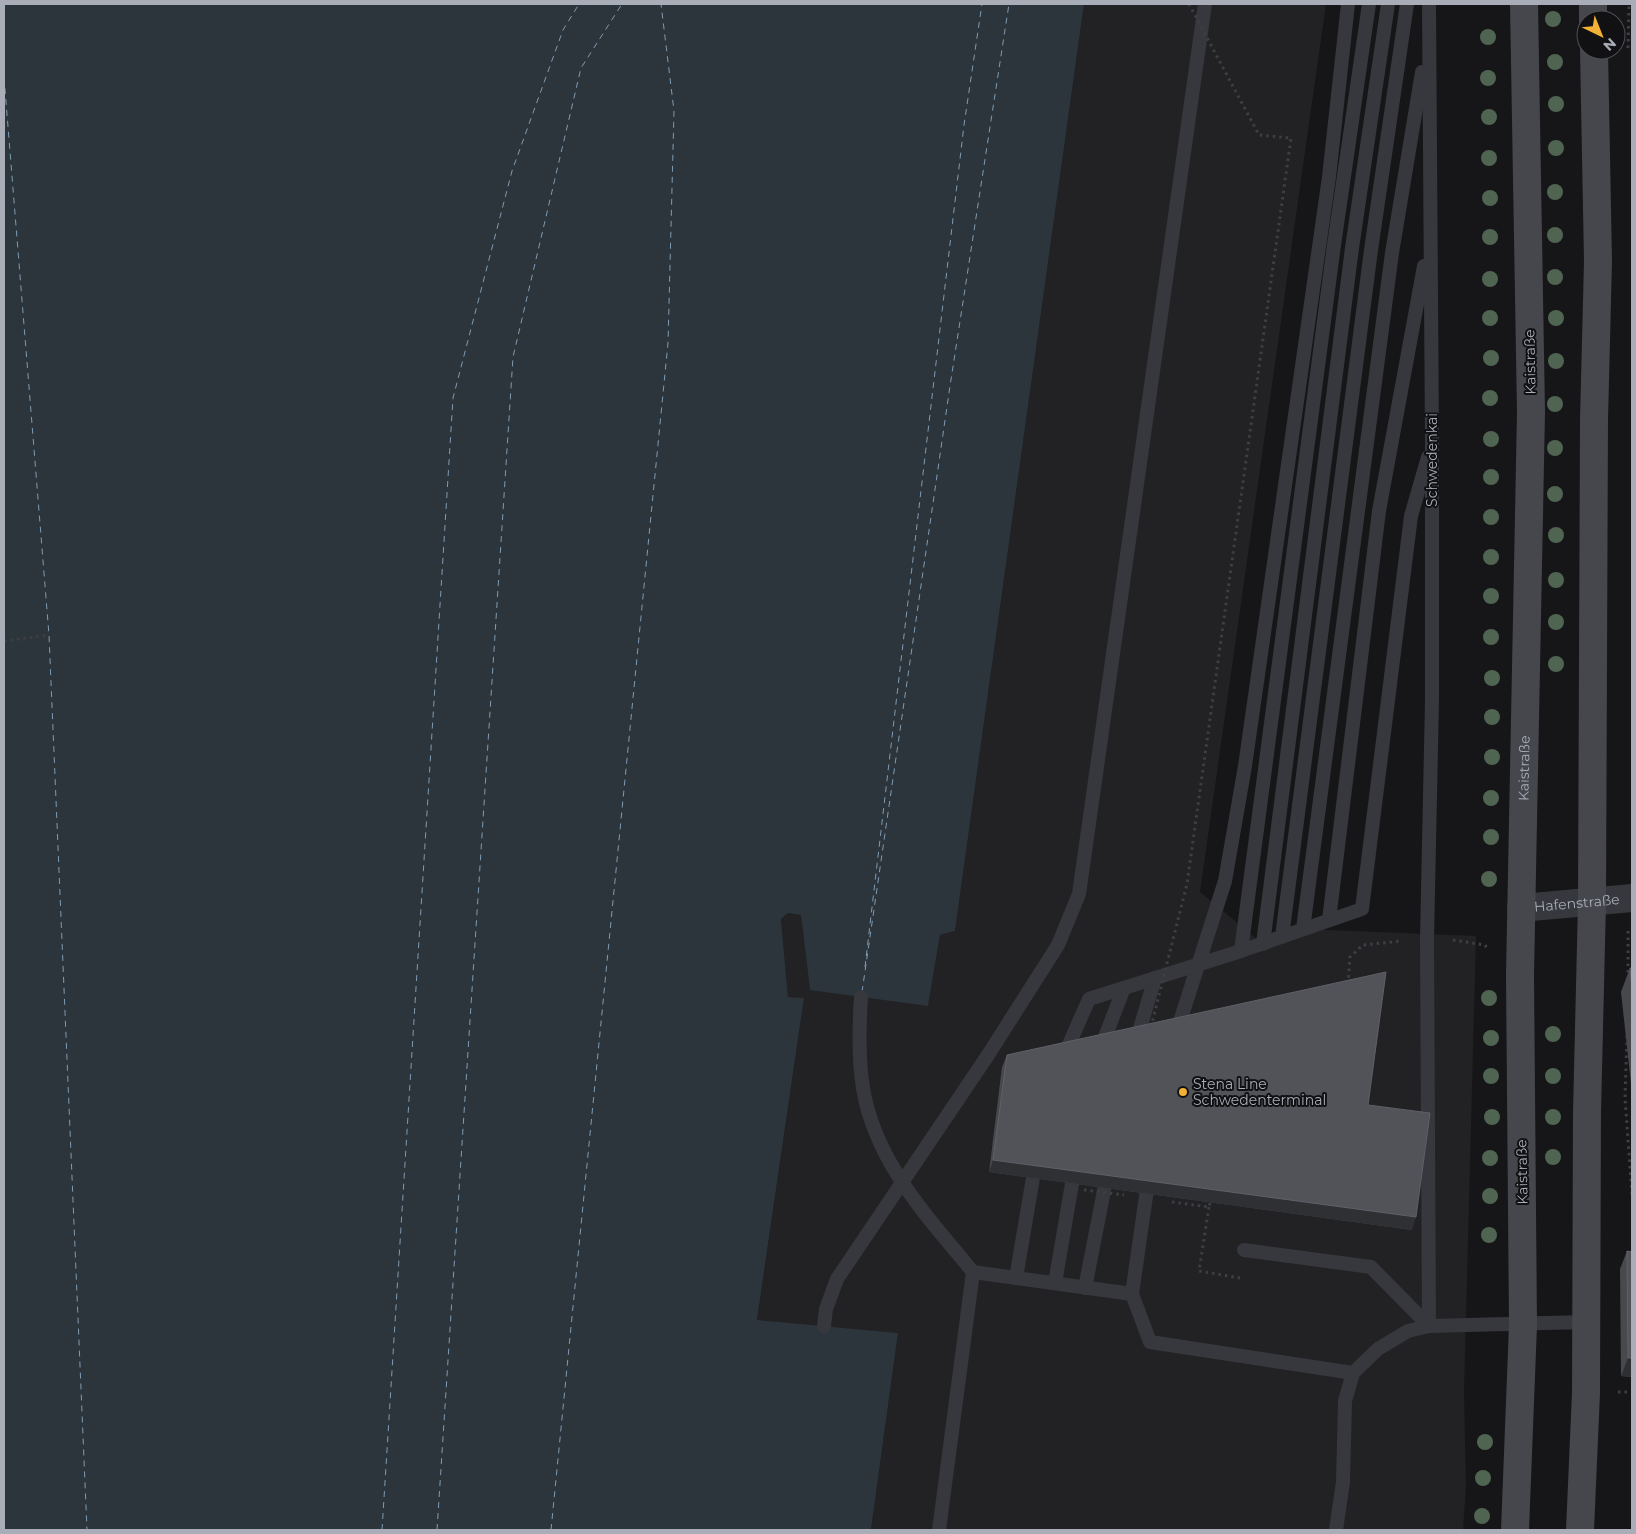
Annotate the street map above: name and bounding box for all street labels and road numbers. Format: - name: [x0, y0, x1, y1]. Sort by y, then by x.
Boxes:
- street label: Kaistraße: [1520, 329, 1540, 395]
- street label: Schwedenkai: [1423, 413, 1441, 507]
- street label: Kaistraße: [1514, 735, 1534, 801]
- street label: Hafenstraße: [1533, 890, 1620, 916]
- street label: Kaistraße: [1512, 1139, 1532, 1205]

